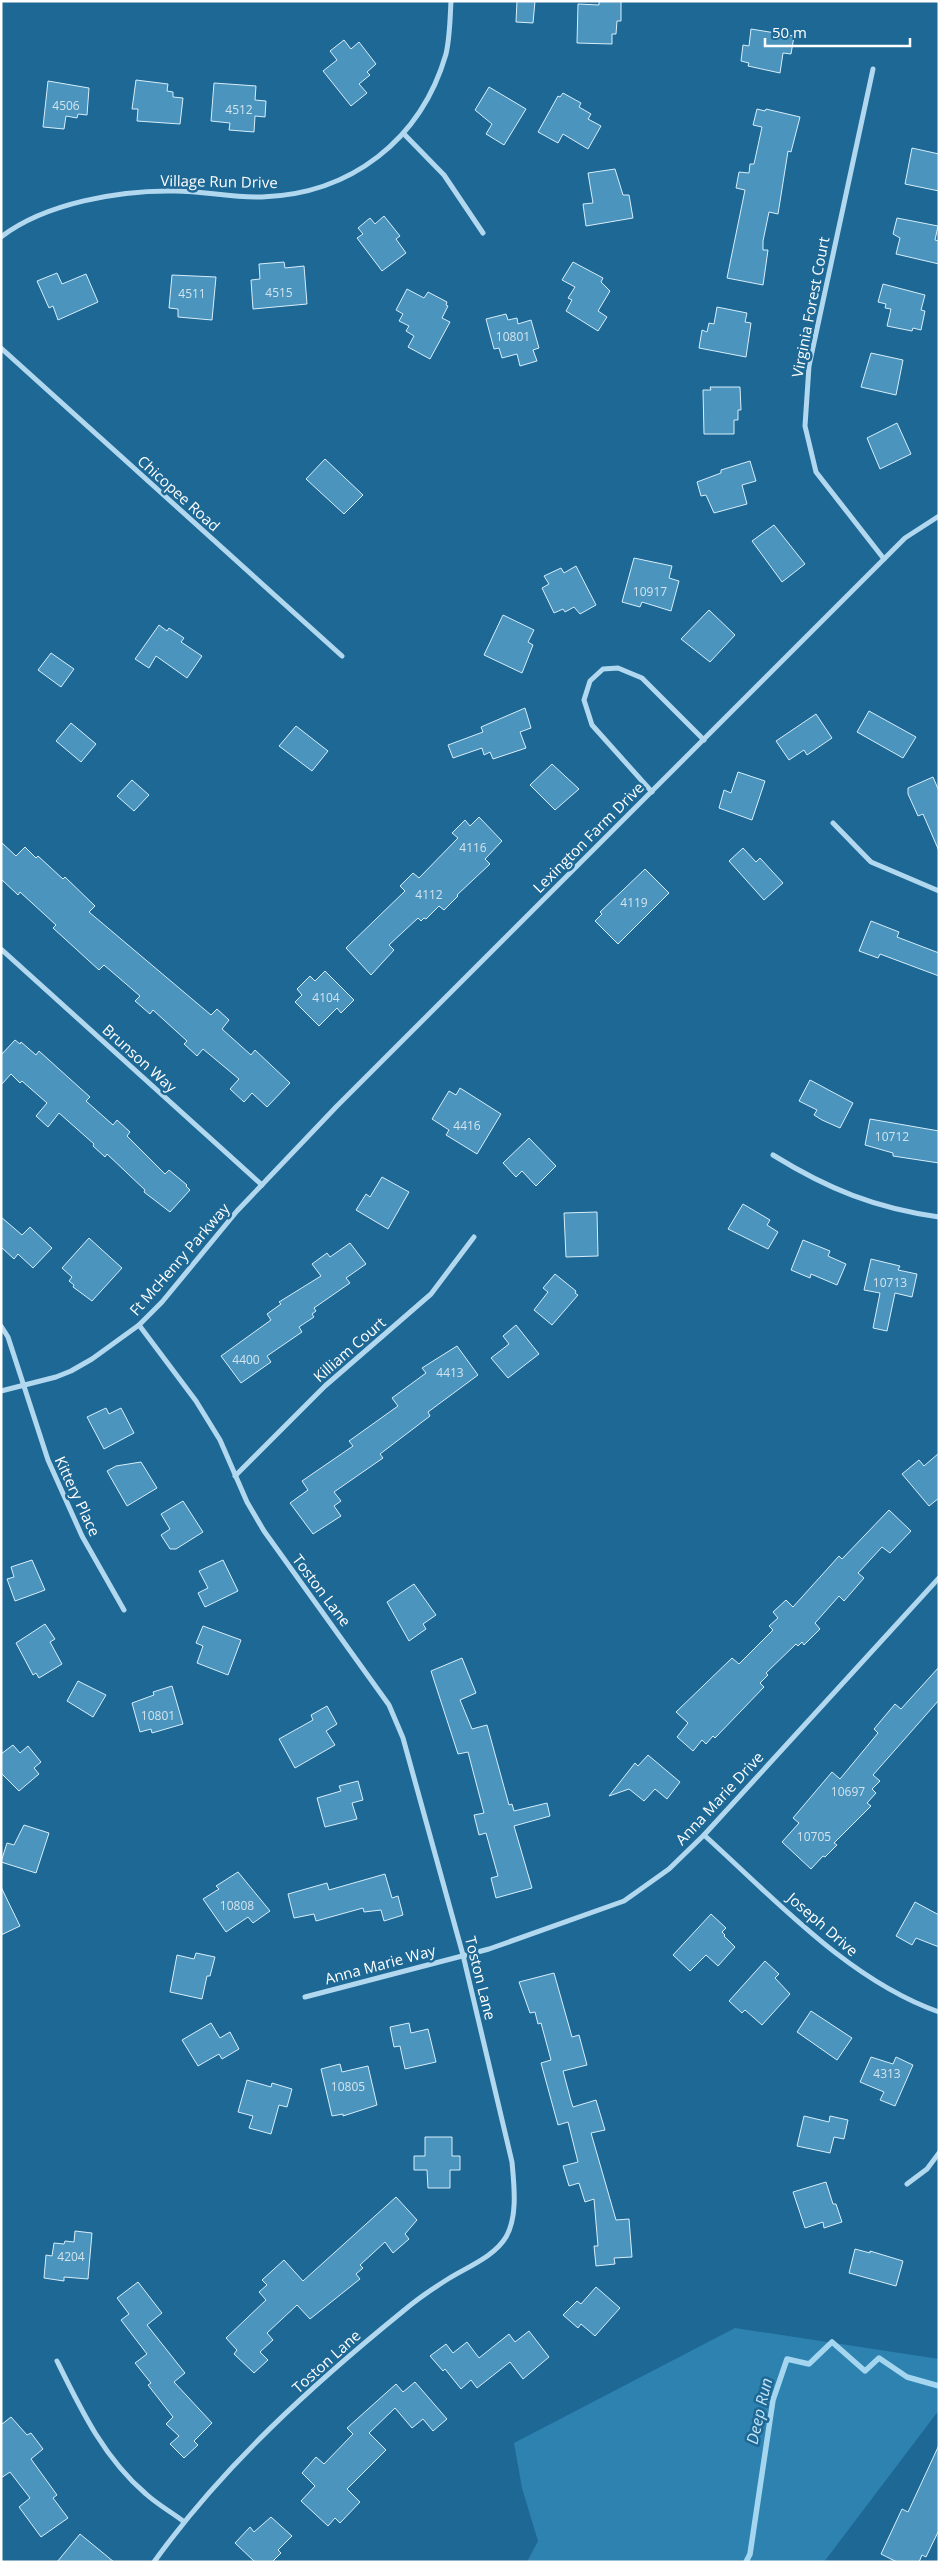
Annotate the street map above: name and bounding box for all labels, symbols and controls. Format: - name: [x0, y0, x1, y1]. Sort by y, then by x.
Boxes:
- scale bar: [765, 15, 910, 47]
- text: 50 m: [772, 22, 807, 42]
- house number: 4506: [52, 97, 80, 114]
- house number: 4512: [225, 101, 253, 118]
- street label: Village Run Drive: [160, 170, 278, 192]
- street label: Virginia Forest Court: [787, 235, 833, 379]
- house number: 4515: [265, 284, 293, 301]
- house number: 4511: [178, 285, 206, 302]
- house number: 10801: [496, 328, 530, 345]
- street label: Chicopee Road: [134, 451, 224, 535]
- house number: 10917: [633, 583, 667, 600]
- street label: Lexington Farm Drive: [528, 777, 648, 897]
- house number: 4116: [459, 839, 487, 856]
- house number: 4112: [415, 886, 443, 903]
- house number: 4119: [620, 894, 648, 911]
- house number: 4104: [312, 989, 340, 1006]
- street label: Brunson Way: [99, 1019, 182, 1097]
- house number: 4416: [453, 1117, 481, 1134]
- house number: 10712: [875, 1128, 909, 1145]
- street label: Ft McHenry Parkway: [125, 1198, 234, 1319]
- house number: 10713: [873, 1274, 907, 1291]
- street label: Killiam Court: [309, 1312, 389, 1386]
- house number: 4400: [232, 1351, 260, 1368]
- house number: 4413: [436, 1364, 464, 1381]
- street label: Kittery Place: [51, 1453, 105, 1539]
- street label: Toston Lane: [288, 1550, 356, 1630]
- house number: 10801: [141, 1707, 175, 1724]
- street label: Anna Marie Drive: [670, 1747, 768, 1849]
- house number: 10697: [831, 1783, 865, 1800]
- house number: 10705: [797, 1828, 831, 1845]
- street label: Joseph Drive: [782, 1886, 863, 1960]
- house number: 10808: [220, 1897, 254, 1914]
- street label: Toston Lane: [461, 1934, 501, 2022]
- street label: Anna Marie Way: [322, 1939, 438, 1988]
- house number: 4313: [873, 2065, 901, 2082]
- house number: 10805: [331, 2078, 365, 2095]
- house number: 4204: [57, 2248, 85, 2265]
- street label: Toston Lane: [287, 2325, 365, 2397]
- water label: Deep Run: [741, 2376, 777, 2446]

